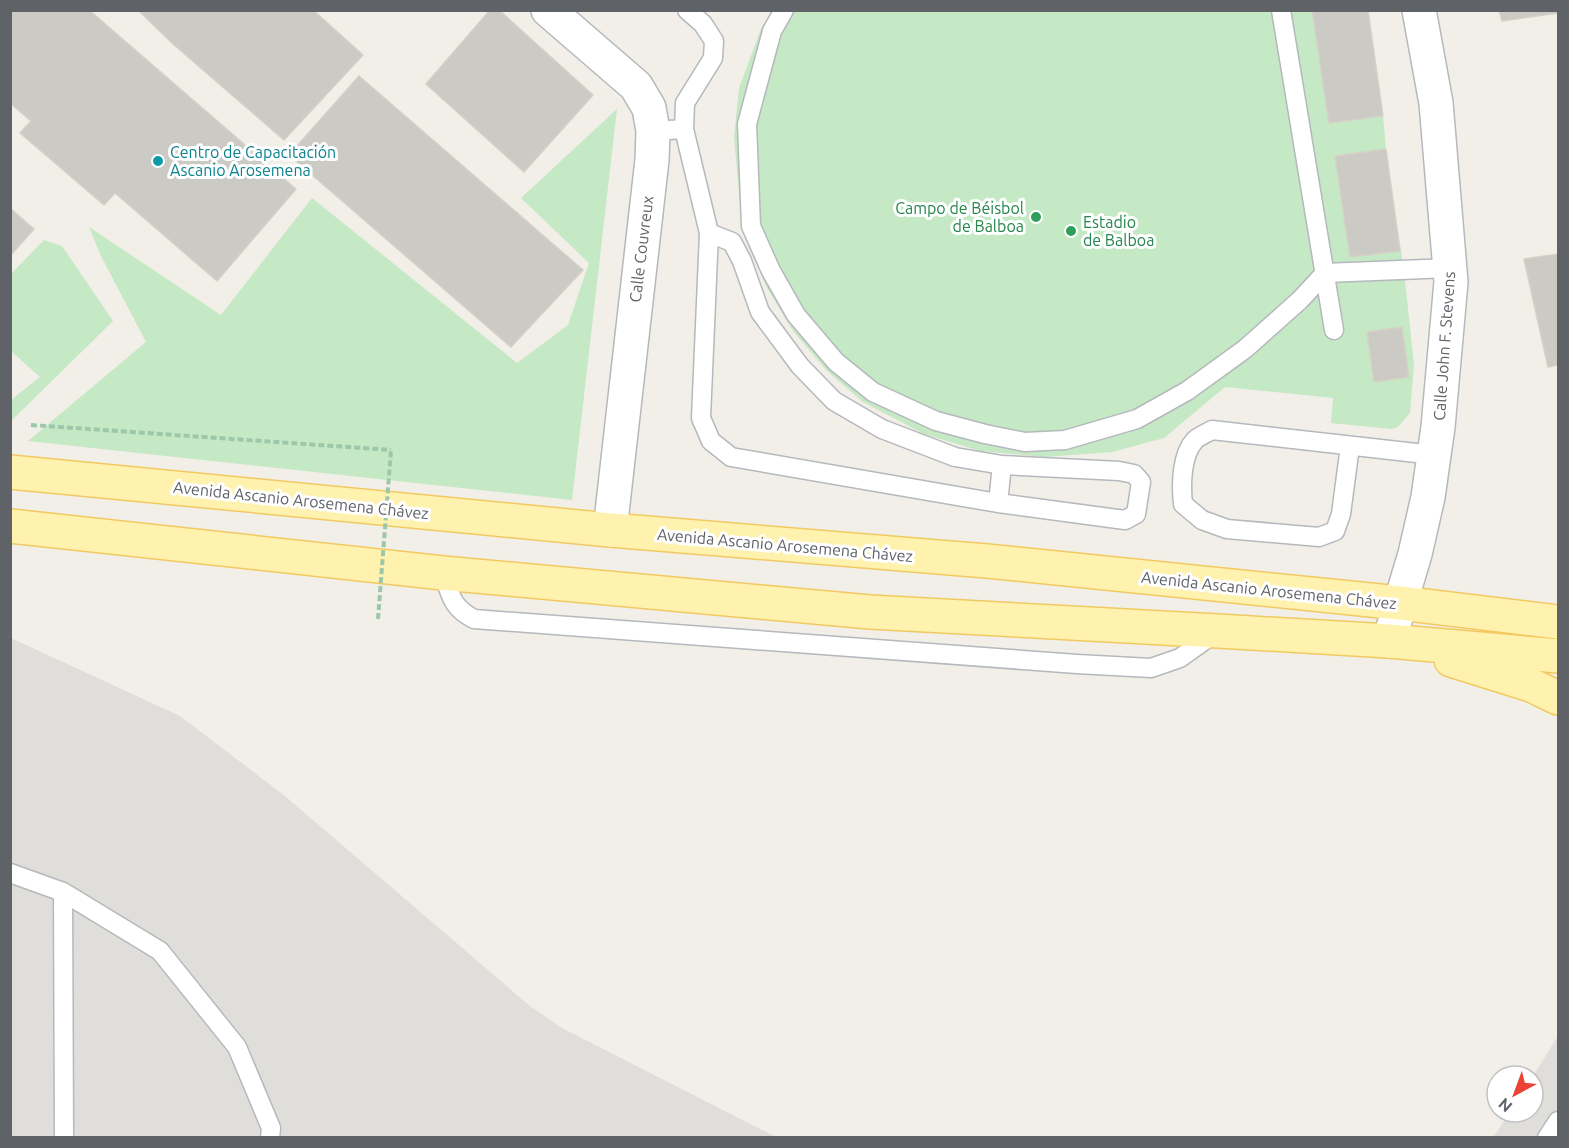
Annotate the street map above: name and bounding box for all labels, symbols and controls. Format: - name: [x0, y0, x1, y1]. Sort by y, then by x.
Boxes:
- place label: Centro de Capacitación Ascanio Arosemena: [170, 143, 336, 179]
- marker: Centro de Capacitación Ascanio Arosemena: [151, 154, 165, 168]
- street label: Calle Couvreux: [626, 195, 656, 303]
- place label: Campo de Béisbol de Balboa: [895, 199, 1024, 235]
- marker: Campo de Béisbol de Balboa: [1029, 210, 1043, 224]
- place label: Estadio de Balboa: [1083, 213, 1154, 249]
- marker: Estadio de Balboa: [1064, 224, 1078, 238]
- street label: Calle John F. Stevens: [1430, 271, 1458, 421]
- street label: Avenida Ascanio Arosemena Chávez: [172, 478, 430, 522]
- street label: Avenida Ascanio Arosemena Chávez: [656, 525, 914, 565]
- street label: Avenida Ascanio Arosemena Chávez: [1140, 568, 1398, 612]
- north arrow: [1485, 1064, 1545, 1124]
- text: N: [1495, 1095, 1516, 1116]

